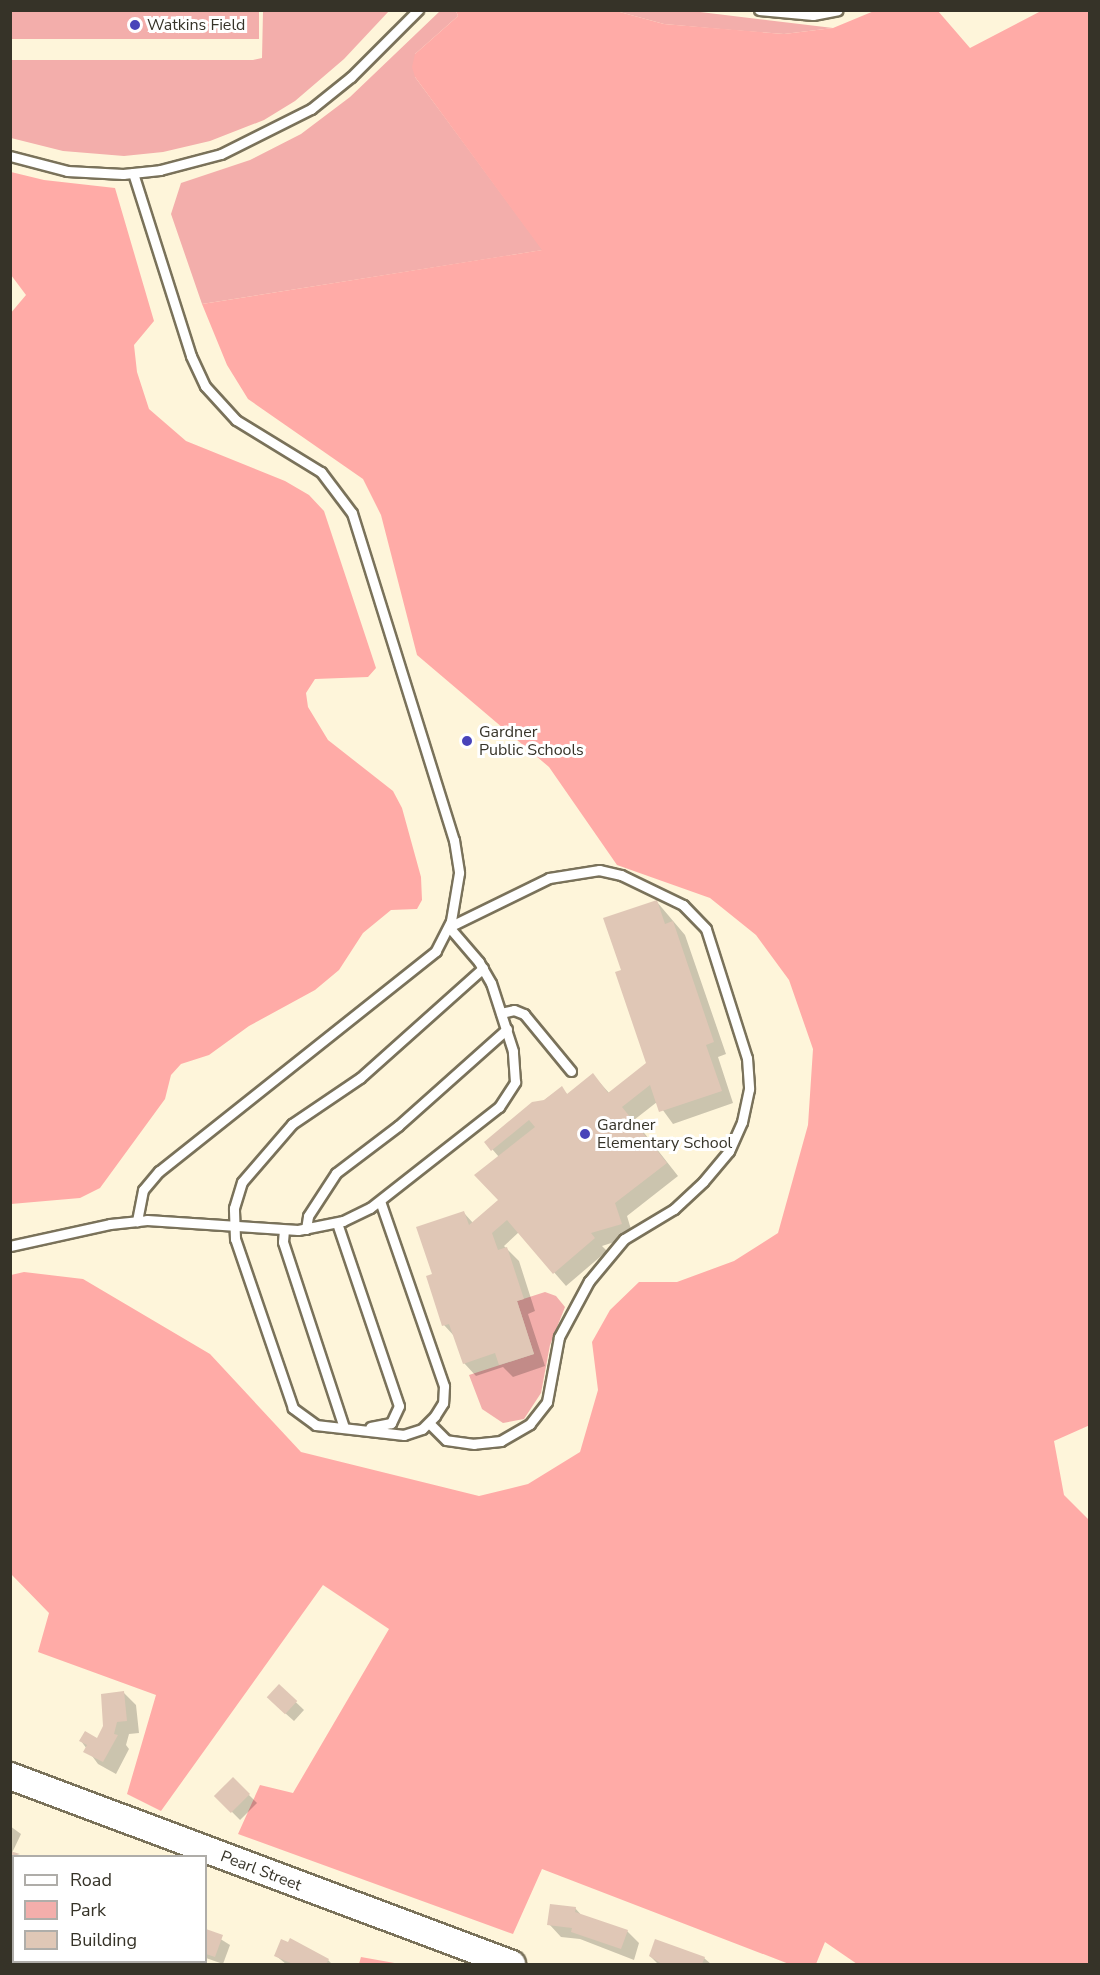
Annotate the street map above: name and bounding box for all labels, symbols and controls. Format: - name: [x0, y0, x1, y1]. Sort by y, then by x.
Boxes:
- place label: Watkins Field: [147, 15, 245, 35]
- marker: Watkins Field: [128, 18, 142, 32]
- place label: Gardner Public Schools: [479, 722, 584, 760]
- marker: Gardner Public Schools: [460, 734, 474, 748]
- place label: Gardner Elementary School: [597, 1115, 732, 1153]
- marker: Gardner Elementary School: [578, 1127, 592, 1141]
- street label: Pearl Street: [218, 1847, 304, 1895]
- legend: [12, 1855, 207, 1963]
- text: Road: [70, 1868, 112, 1892]
- text: Park: [70, 1898, 106, 1922]
- text: Building: [70, 1928, 137, 1952]

